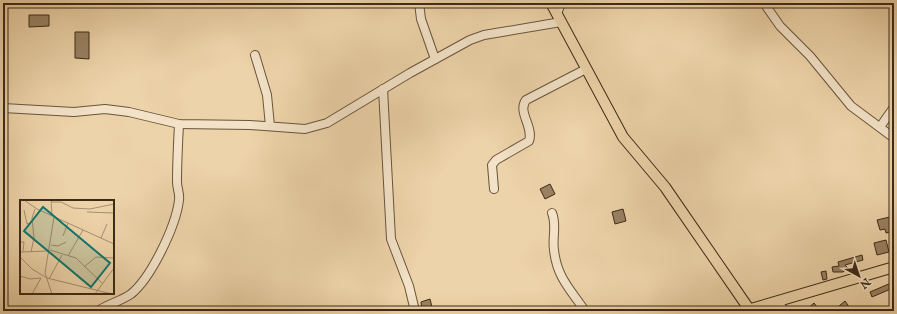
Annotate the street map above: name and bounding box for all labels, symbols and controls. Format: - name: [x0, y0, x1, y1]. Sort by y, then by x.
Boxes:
- inset map: [20, 200, 114, 294]
- north arrow: [839, 256, 879, 296]
- text: N: [856, 274, 874, 292]

